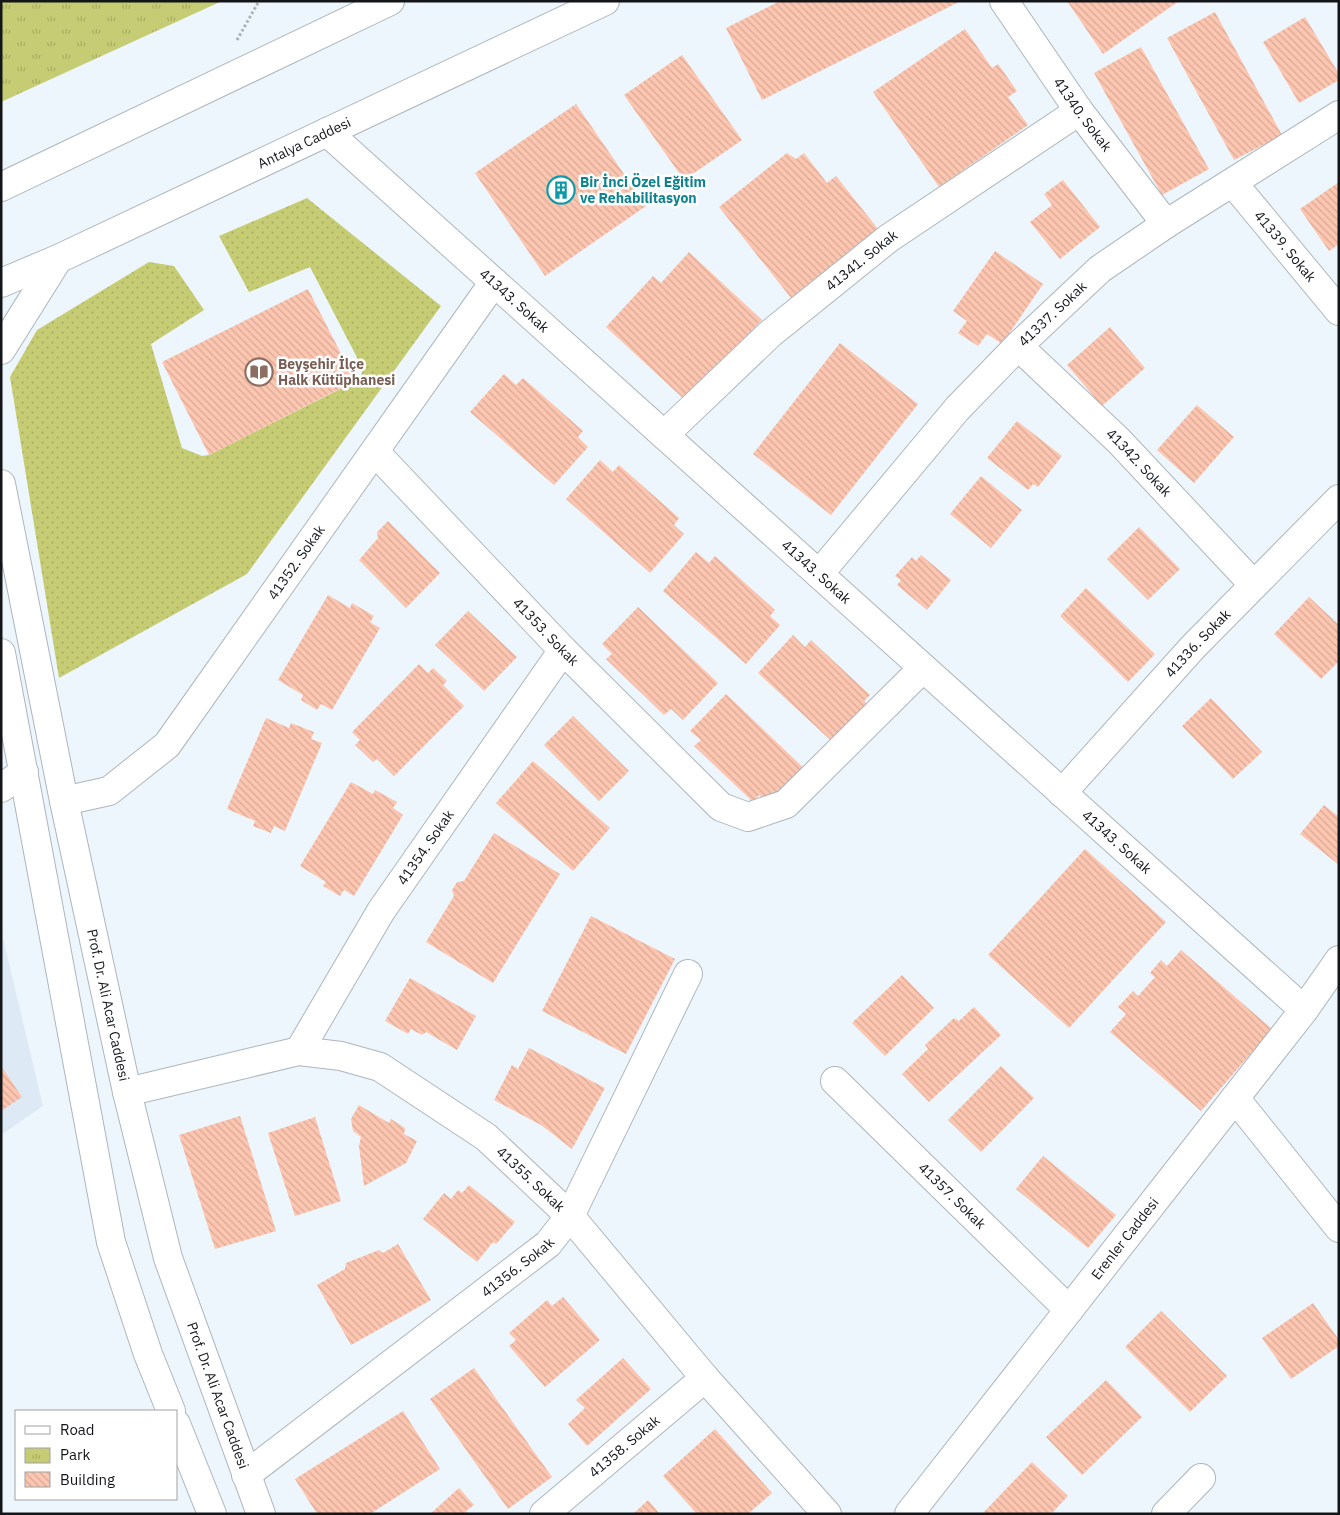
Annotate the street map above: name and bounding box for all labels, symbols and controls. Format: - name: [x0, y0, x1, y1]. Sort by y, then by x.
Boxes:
- street label: 41340. Sokak: [1050, 74, 1116, 155]
- street label: Antalya Caddesi: [255, 113, 354, 173]
- place label: Bir İnci Özel Eğitim ve Rehabilitasyon: [580, 173, 706, 207]
- building icon: Bir İnci Özel Eğitim ve Rehabilitasyon: [546, 175, 576, 205]
- street label: 41339. Sokak: [1251, 207, 1320, 286]
- street label: 41341. Sokak: [822, 226, 901, 295]
- street label: 41343. Sokak: [476, 265, 553, 337]
- street label: 41337. Sokak: [1014, 277, 1091, 350]
- place label: Beyşehir İlçe Halk Kütüphanesi: [278, 355, 395, 389]
- library icon: Beyşehir İlçe Halk Kütüphanesi: [244, 357, 274, 387]
- street label: 41342. Sokak: [1102, 425, 1176, 501]
- street label: 41352. Sokak: [264, 521, 329, 603]
- street label: 41343. Sokak: [778, 536, 855, 608]
- street label: 41353. Sokak: [509, 594, 583, 670]
- street label: 41336. Sokak: [1161, 605, 1235, 681]
- street label: 41354. Sokak: [393, 806, 458, 888]
- street label: 41343. Sokak: [1078, 806, 1156, 878]
- street label: Prof. Dr. Ali Acar Caddesi: [83, 927, 133, 1083]
- street label: 41355. Sokak: [493, 1143, 569, 1216]
- street label: 41357. Sokak: [915, 1159, 990, 1233]
- street label: Erenler Caddesi: [1087, 1194, 1163, 1283]
- street label: 41356. Sokak: [477, 1234, 559, 1301]
- street label: Prof. Dr. Ali Acar Caddesi: [183, 1319, 253, 1471]
- legend: [15, 1410, 178, 1500]
- street label: 41358. Sokak: [585, 1411, 664, 1481]
- text: Road: [60, 1420, 95, 1439]
- text: Park: [60, 1445, 90, 1464]
- text: Building: [60, 1470, 115, 1489]

